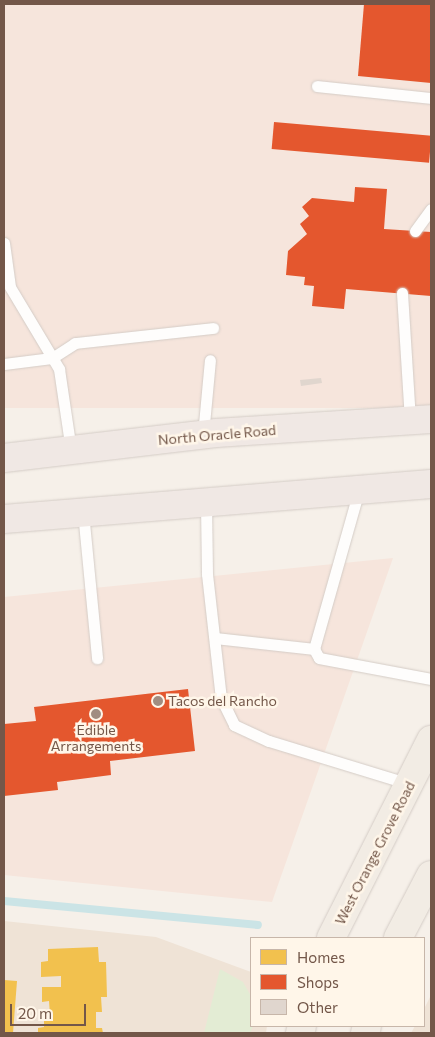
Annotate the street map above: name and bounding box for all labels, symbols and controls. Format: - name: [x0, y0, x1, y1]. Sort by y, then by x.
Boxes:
- street label: North Oracle Road: [157, 421, 277, 449]
- place label: Tacos del Rancho: [168, 693, 277, 709]
- marker: Tacos del Rancho: [152, 695, 164, 707]
- marker: Edible Arrangements: [90, 708, 102, 720]
- place label: Edible Arrangements: [51, 722, 141, 754]
- street label: West Orange Grove Road: [332, 779, 418, 927]
- legend: [250, 937, 425, 1027]
- text: Homes: [297, 948, 345, 966]
- text: Shops: [297, 973, 339, 991]
- scale bar: [12, 994, 89, 1026]
- text: Other: [297, 998, 338, 1016]
- text: 20 m: [18, 1004, 52, 1022]

